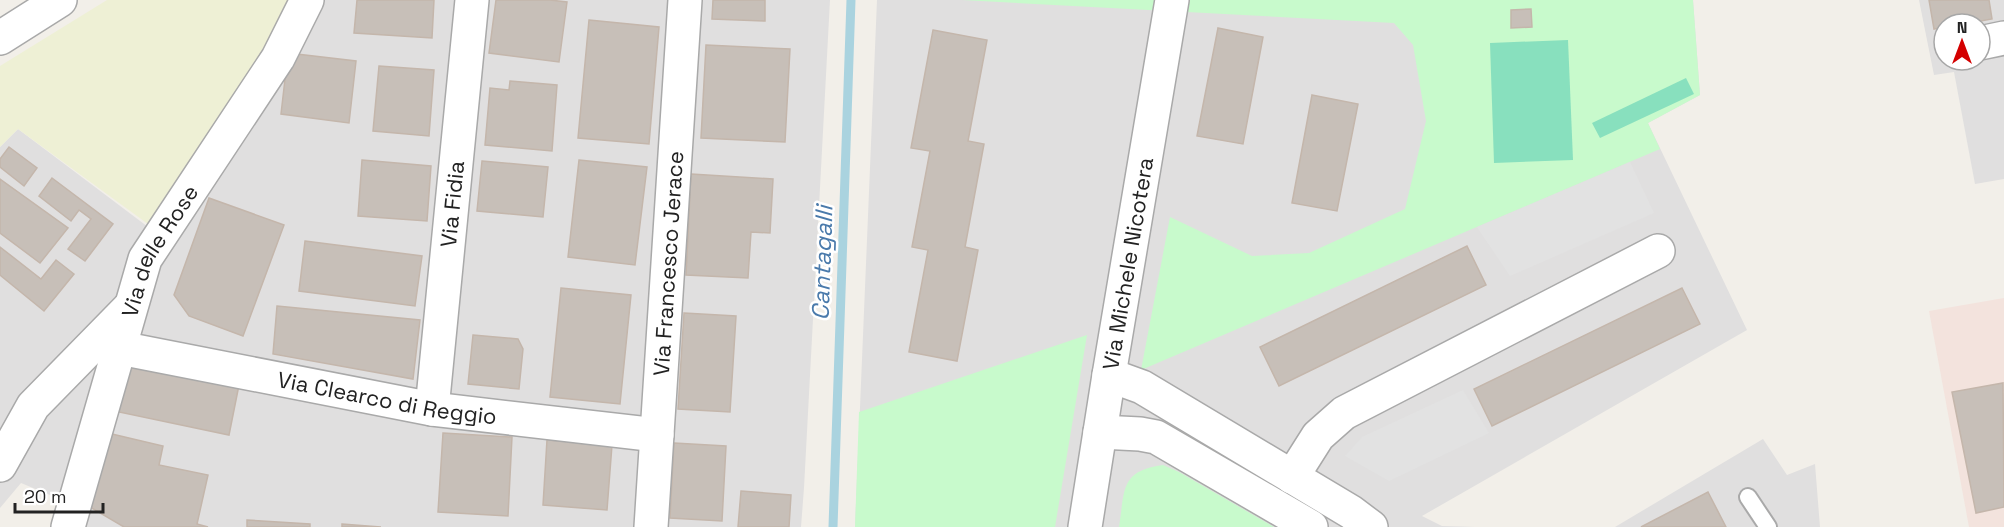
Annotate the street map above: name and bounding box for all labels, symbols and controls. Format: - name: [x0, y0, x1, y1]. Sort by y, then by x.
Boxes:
- north arrow: [1932, 12, 1992, 72]
- text: N: [1957, 17, 1967, 38]
- street label: Via Francesco Jerace: [647, 150, 689, 377]
- street label: Via Michele Nicotera: [1096, 155, 1159, 372]
- street label: Via Fidia: [434, 159, 470, 249]
- street label: Via delle Rose: [115, 179, 204, 320]
- water label: Cantagalli: [805, 202, 840, 321]
- street label: Via Clearco di Reggio: [275, 365, 498, 430]
- scale bar: [15, 476, 104, 514]
- text: 20 m: [24, 485, 67, 508]

